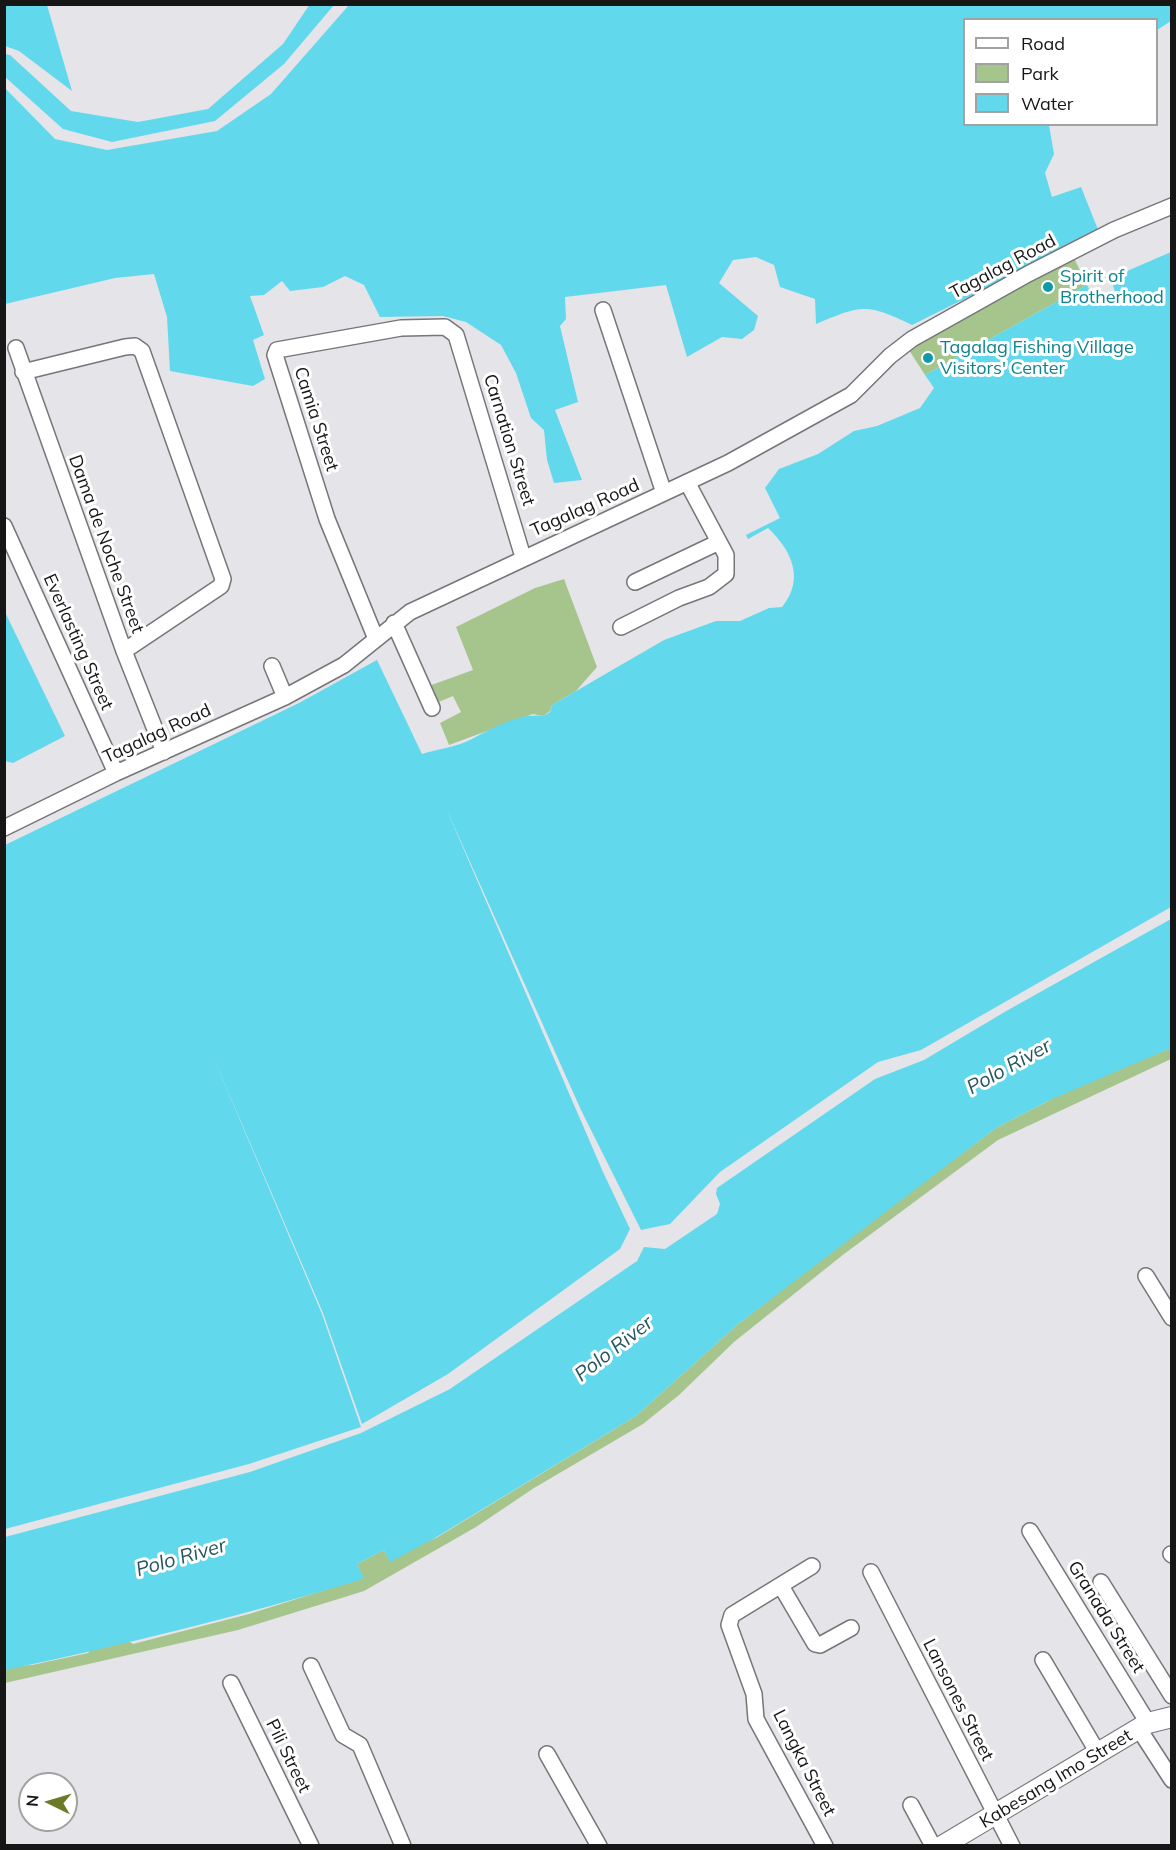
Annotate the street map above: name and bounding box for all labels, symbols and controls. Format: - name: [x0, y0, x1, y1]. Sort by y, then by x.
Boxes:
- legend: [963, 18, 1158, 126]
- text: Road: [1021, 32, 1065, 55]
- text: Park: [1021, 62, 1059, 85]
- text: Water: [1021, 92, 1073, 115]
- street label: Tagalag Road: [946, 230, 1060, 304]
- place label: Spirit of Brotherhood: [1060, 266, 1164, 308]
- marker: Spirit of Brotherhood: [1041, 280, 1055, 294]
- place label: Tagalag Fishing Village Visitors' Center: [940, 337, 1134, 380]
- marker: Tagalag Fishing Village Visitors' Center: [921, 351, 935, 365]
- street label: Camia Street: [289, 364, 343, 474]
- street label: Carnation Street: [479, 372, 539, 508]
- street label: Dama de Noche Street: [64, 452, 148, 636]
- street label: Tagalag Road: [527, 474, 643, 542]
- street label: Everlasting Street: [38, 571, 118, 713]
- street label: Tagalag Road: [100, 700, 214, 768]
- water label: Polo River: [963, 1034, 1055, 1100]
- water label: Polo River: [570, 1311, 658, 1387]
- water label: Polo River: [133, 1534, 229, 1582]
- street label: Granada Street: [1063, 1557, 1149, 1677]
- street label: Lansones Street: [918, 1635, 998, 1765]
- street label: Langka Street: [768, 1706, 840, 1820]
- street label: Pili Street: [261, 1716, 315, 1796]
- street label: Kabesang Imo Street: [976, 1725, 1136, 1833]
- north arrow: [18, 1772, 78, 1832]
- text: N: [22, 1794, 43, 1808]

